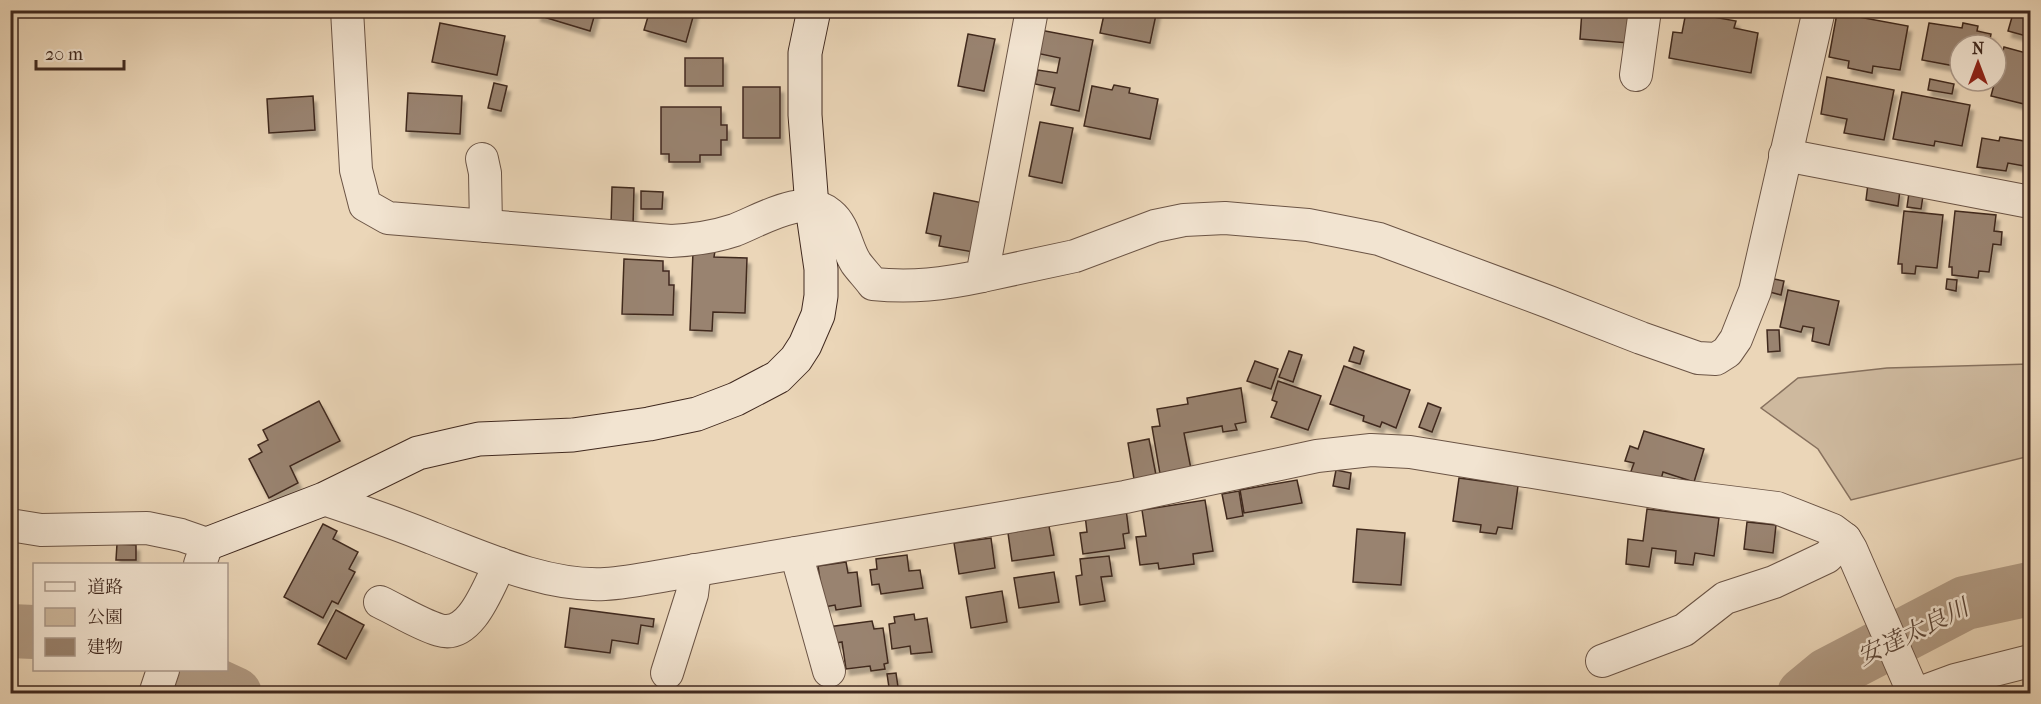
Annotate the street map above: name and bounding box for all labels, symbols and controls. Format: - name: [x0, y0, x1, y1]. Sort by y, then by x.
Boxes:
- scale bar: [36, 33, 124, 71]
- north arrow: [1948, 33, 2008, 93]
- text: N: [1972, 39, 1985, 58]
- text: 20 m: [45, 44, 83, 65]
- legend: [33, 563, 228, 671]
- text: 道路: [87, 577, 123, 598]
- water label: 安達太良川: [1853, 592, 1976, 671]
- text: 公園: [87, 607, 123, 628]
- text: 建物: [87, 637, 123, 658]

